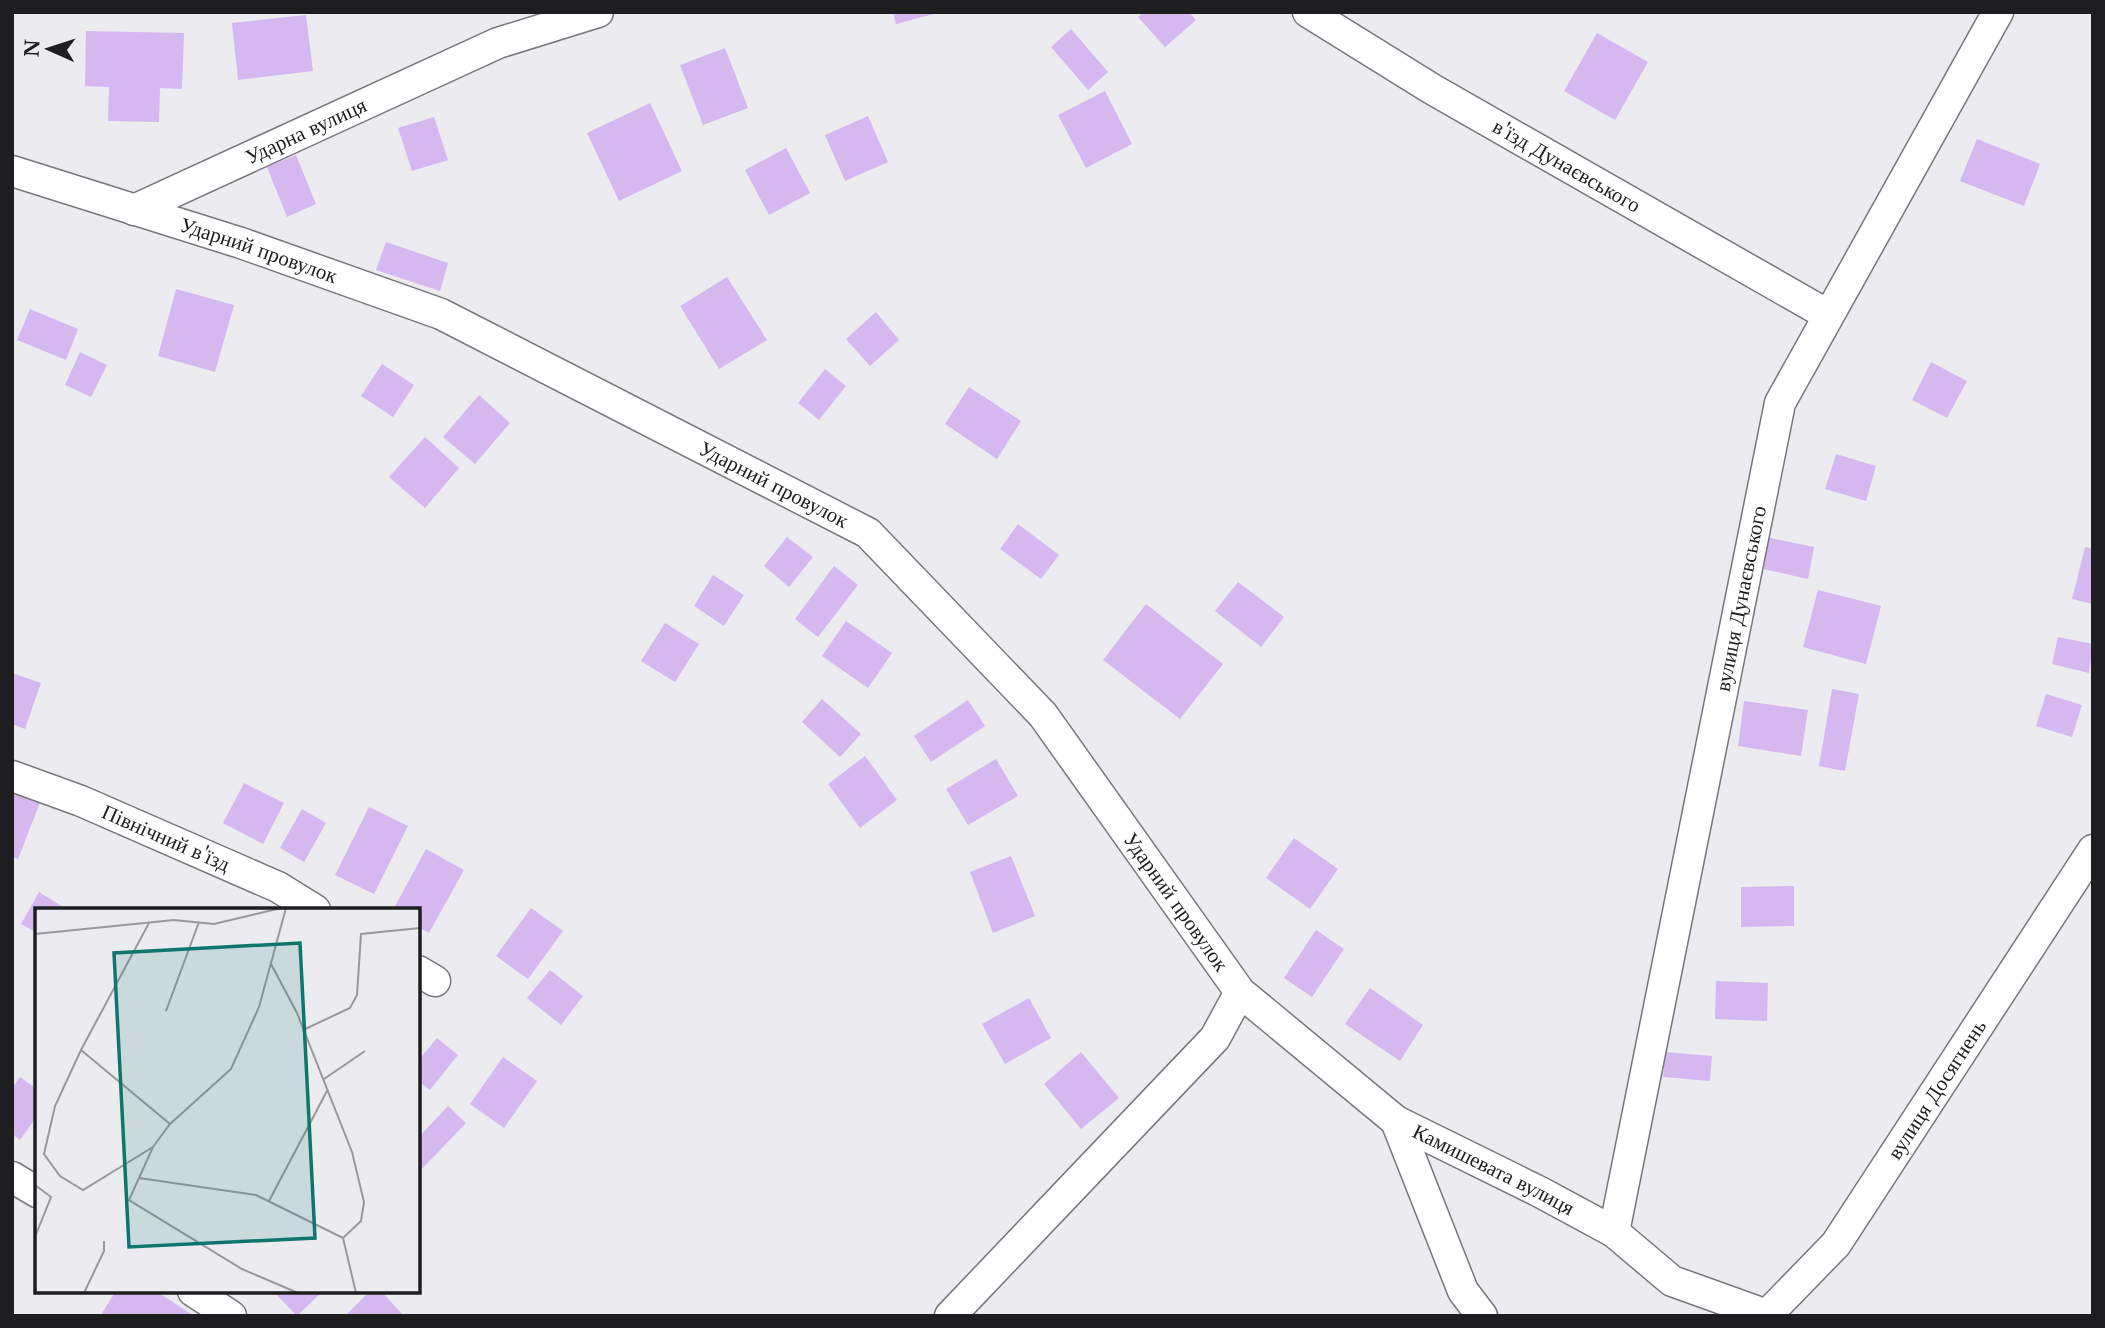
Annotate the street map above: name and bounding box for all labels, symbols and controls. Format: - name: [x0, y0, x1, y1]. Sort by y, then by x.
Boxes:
- north arrow: [14, 14, 84, 84]
- text: N: [21, 38, 44, 58]
- street label: Ударна вулиця: [241, 92, 371, 170]
- street label: в'їзд Дунаєвського: [1488, 113, 1645, 218]
- street label: Ударний провулок: [177, 212, 341, 289]
- street label: Ударний провулок: [694, 435, 853, 534]
- street label: вулиця Дунаєвського: [1710, 503, 1772, 694]
- street label: Північний в'їзд: [98, 799, 234, 878]
- street label: Ударний провулок: [1118, 827, 1235, 977]
- inset map: [35, 908, 420, 1293]
- street label: вулиця Досягнень: [1882, 1015, 1992, 1164]
- street label: Камишевата вулиця: [1408, 1118, 1579, 1221]

